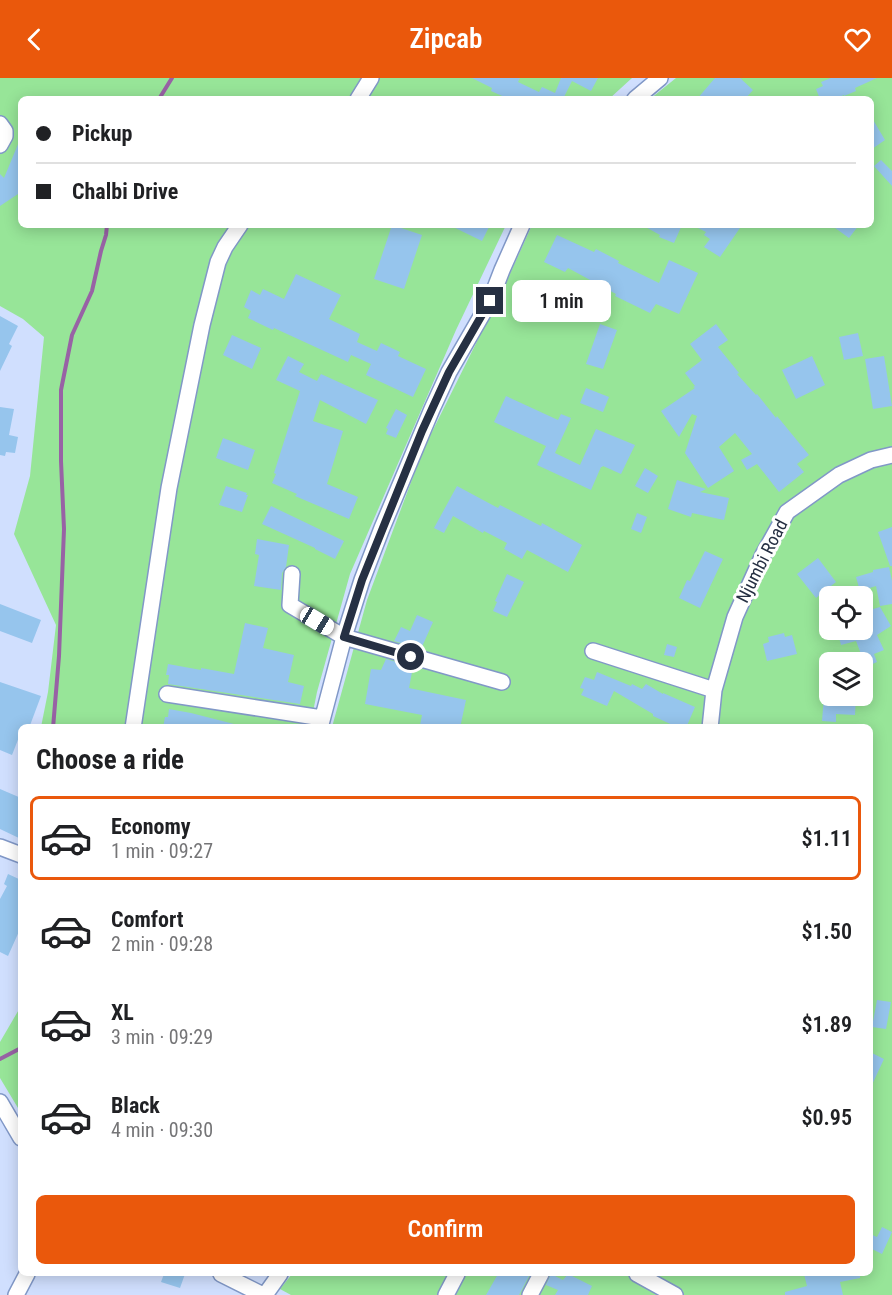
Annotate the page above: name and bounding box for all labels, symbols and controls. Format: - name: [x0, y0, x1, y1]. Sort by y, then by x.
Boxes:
- icon: back: [18, 23, 51, 56]
- text: Zipcab: [410, 23, 482, 55]
- icon: heart: [841, 23, 874, 56]
- text: Pickup: [72, 121, 132, 146]
- text: Chalbi Drive: [72, 179, 178, 204]
- callout: 1 min: [511, 280, 610, 322]
- route end: [476, 287, 503, 314]
- text: 1 min: [539, 289, 584, 313]
- street label: Njumbi Road: [732, 516, 792, 606]
- map controls: [819, 586, 873, 706]
- button: locate: [819, 586, 873, 640]
- car: [297, 604, 337, 638]
- route start: [397, 643, 424, 670]
- button: layers: [819, 652, 873, 706]
- text: Choose a ride: [36, 744, 184, 776]
- icon: car: [39, 811, 93, 865]
- text: Economy: [111, 814, 191, 839]
- text: $1.11: [801, 826, 852, 851]
- text: 1 min · 09:27: [111, 839, 213, 863]
- icon: car: [39, 904, 93, 958]
- text: Comfort: [111, 907, 184, 932]
- text: $1.50: [801, 919, 852, 944]
- text: 2 min · 09:28: [111, 932, 213, 956]
- icon: car: [39, 997, 93, 1051]
- text: XL: [111, 1000, 134, 1025]
- text: $1.89: [801, 1012, 852, 1037]
- text: 3 min · 09:29: [111, 1025, 213, 1049]
- icon: car: [39, 1090, 93, 1144]
- text: Black: [111, 1093, 160, 1118]
- text: $0.95: [801, 1105, 852, 1130]
- text: 4 min · 09:30: [111, 1118, 213, 1142]
- button: Confirm: [36, 1195, 855, 1264]

